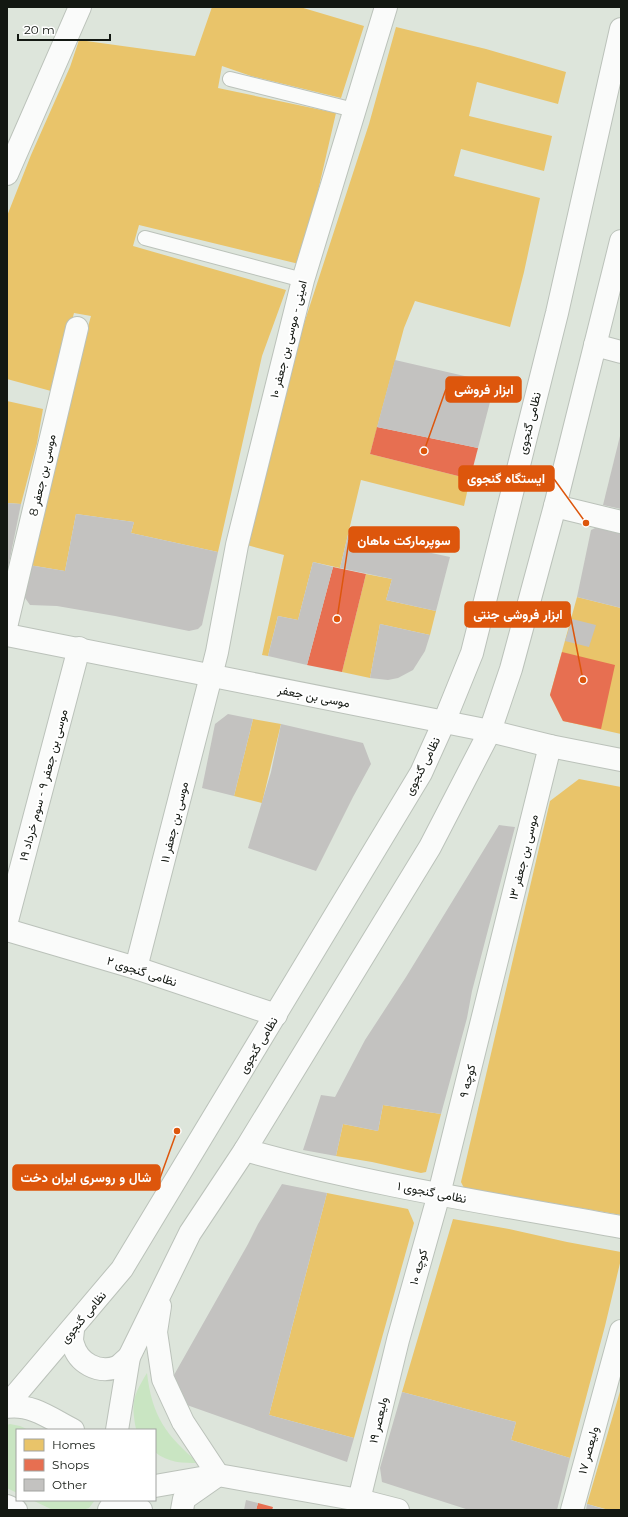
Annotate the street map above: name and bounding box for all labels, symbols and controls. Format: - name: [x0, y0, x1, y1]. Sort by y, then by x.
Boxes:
- scale bar: [18, 16, 110, 42]
- text: 20 m: [24, 22, 55, 37]
- street label: امینی - موسی بن جعفر ۱۰: [266, 279, 311, 400]
- callout: ابزار فروشی: [446, 377, 521, 402]
- text: ابزار فروشی: [454, 381, 514, 398]
- street label: نظامی گنجوی: [514, 390, 545, 456]
- street label: موسی بن جعفر 8: [25, 432, 60, 518]
- callout: ایستگاه گنجوی: [459, 466, 554, 491]
- text: ایستگاه گنجوی: [467, 470, 545, 487]
- callout: سوپرمارکت ماهان: [349, 527, 459, 552]
- text: سوپرمارکت ماهان: [357, 532, 451, 550]
- callout: ابزار فروشی جنتی: [465, 602, 570, 627]
- text: ابزار فروشی جنتی: [473, 606, 563, 623]
- street label: موسی بن جعفر: [276, 681, 351, 711]
- street label: موسی بن جعفر ۹ - سوم خرداد ۱۹: [16, 708, 71, 863]
- street label: نظامی گنجوی: [401, 734, 444, 798]
- street label: موسی بن جعفر ۱۱: [157, 780, 192, 864]
- street label: موسی بن جعفر ۱۳: [505, 813, 542, 902]
- street label: نظامی گنجوی ۲: [105, 953, 179, 990]
- street label: نظامی گنجوی: [235, 1014, 282, 1077]
- street label: کوچه ۹: [456, 1063, 479, 1099]
- callout: شال و روسری ایران دخت: [13, 1165, 160, 1190]
- text: شال و روسری ایران دخت: [21, 1169, 152, 1186]
- street label: نظامی گنجوی ۱: [396, 1178, 468, 1207]
- street label: کوچه ۱۰: [406, 1247, 431, 1287]
- street label: نظامی گنجوی: [57, 1288, 110, 1347]
- street label: ولیعصر ۱۹: [365, 1395, 392, 1445]
- street label: ولیعصر ۱۷: [574, 1425, 603, 1476]
- legend: [16, 1429, 156, 1501]
- text: Homes: [52, 1437, 95, 1452]
- text: Shops: [52, 1457, 89, 1472]
- text: Other: [52, 1477, 87, 1492]

